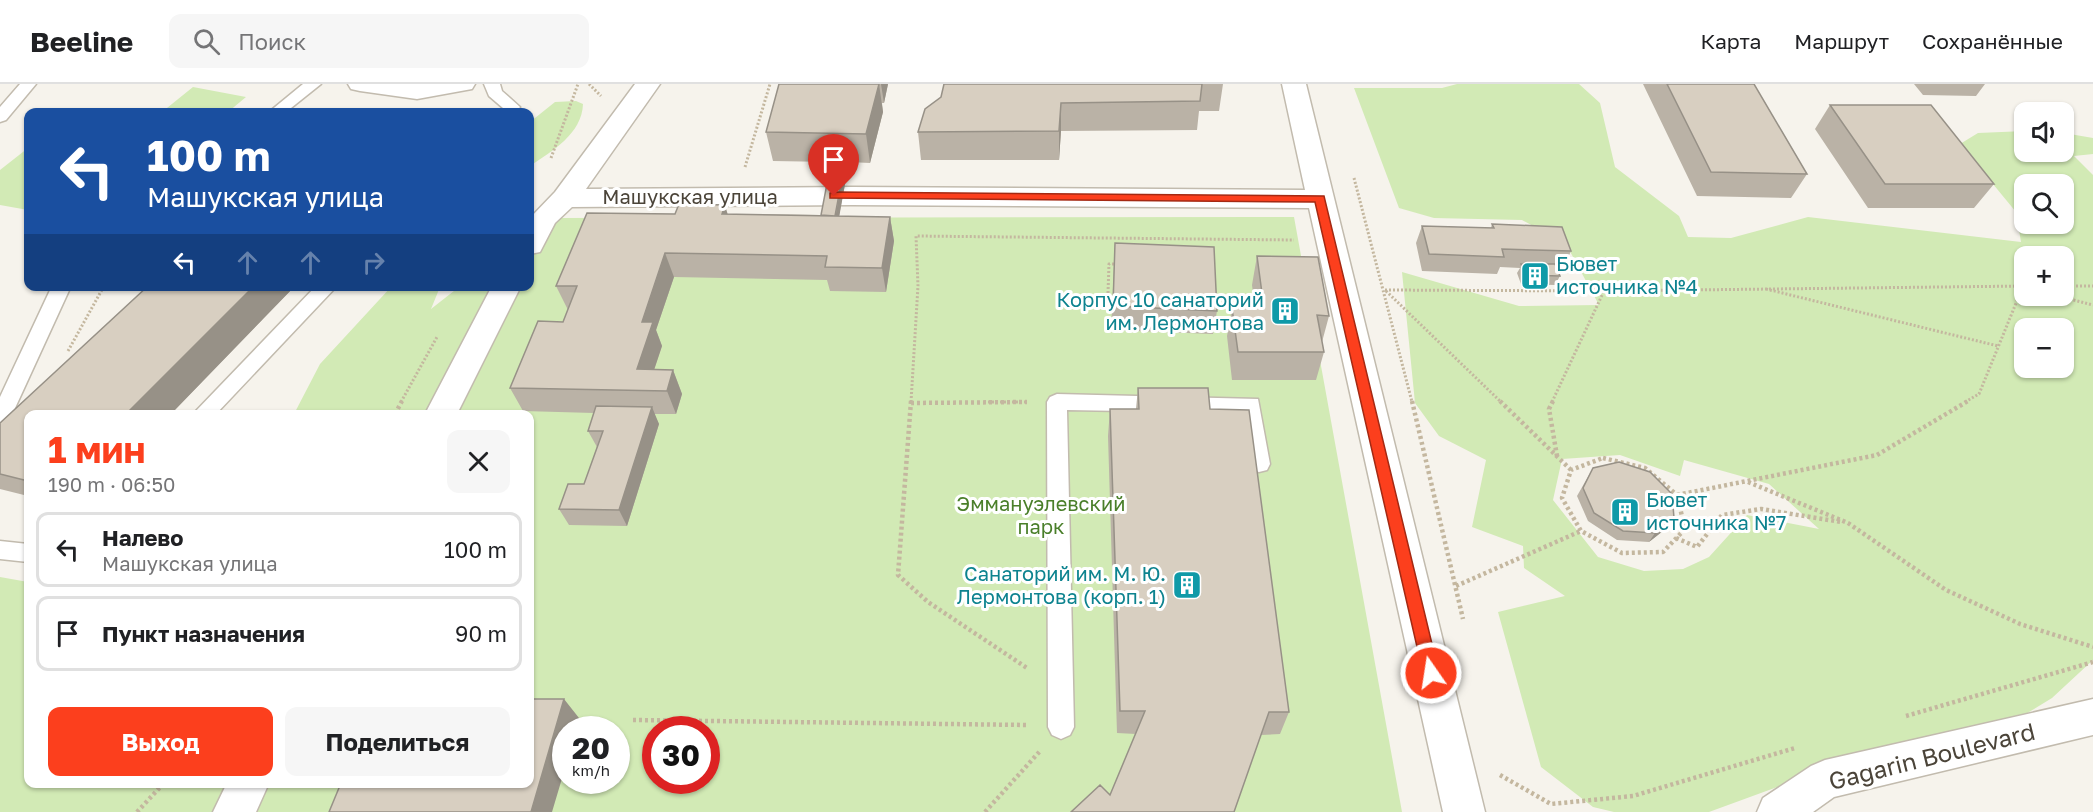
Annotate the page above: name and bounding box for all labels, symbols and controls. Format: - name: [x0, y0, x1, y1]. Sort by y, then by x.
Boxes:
- search box: [169, 14, 589, 68]
- text: Beeline: [30, 25, 133, 58]
- icon: search: [190, 25, 223, 58]
- text: Поиск: [238, 28, 306, 55]
- text: Карта: [1700, 28, 1761, 54]
- text: Маршрут: [1794, 28, 1889, 54]
- text: Сохранённые: [1922, 28, 2063, 54]
- map controls: [2014, 102, 2074, 378]
- button: sound: [2014, 102, 2074, 162]
- text: 100 m: [147, 130, 270, 180]
- icon: left: [48, 132, 126, 210]
- pin: [808, 134, 859, 196]
- icon: arrive: [817, 143, 850, 176]
- button: search: [2014, 174, 2074, 234]
- text: Машукская улица: [147, 181, 384, 213]
- street label: Машукская улица: [602, 184, 778, 208]
- icon: left: [168, 246, 201, 279]
- icon: ahead: [231, 246, 264, 279]
- icon: ahead: [294, 246, 327, 279]
- icon: right: [357, 246, 390, 279]
- button: +: [2014, 246, 2074, 306]
- place label: Бювет источника №4: [1556, 251, 1698, 298]
- building icon: Бювет источника №4: [1519, 260, 1551, 292]
- place label: Корпус 10 санаторий им. Лермонтова: [1057, 287, 1264, 334]
- building icon: Корпус 10 санаторий им. Лермонтова: [1269, 295, 1301, 327]
- button: −: [2014, 318, 2074, 378]
- text: 1 мин: [48, 428, 145, 471]
- button: close: [447, 430, 510, 493]
- text: 190 m · 06:50: [48, 472, 175, 496]
- place label: Бювет источника №7: [1646, 487, 1786, 534]
- park label: Эммануэлевский парк: [957, 491, 1125, 538]
- building icon: Бювет источника №7: [1609, 496, 1641, 528]
- text: Налево: [102, 524, 184, 551]
- icon: left: [51, 533, 84, 566]
- text: 100 m: [444, 536, 507, 563]
- text: Машукская улица: [102, 551, 278, 575]
- place label: Санаторий им. М. Ю. Лермонтова (корп. 1): [957, 561, 1166, 608]
- building icon: Санаторий им. М. Ю. Лермонтова (корп. 1): [1171, 569, 1203, 601]
- icon: arrive: [51, 617, 84, 650]
- text: Пункт назначения: [102, 620, 305, 647]
- text: 90 m: [455, 620, 507, 647]
- position arrow: [1399, 641, 1463, 705]
- button: Выход: [48, 707, 273, 776]
- button: Поделиться: [285, 707, 510, 776]
- speed limit sign: 30: [642, 716, 720, 794]
- street label: Gagarin Boulevard: [1826, 716, 2038, 795]
- text: 20: [572, 730, 610, 766]
- text: km/h: [572, 761, 610, 779]

